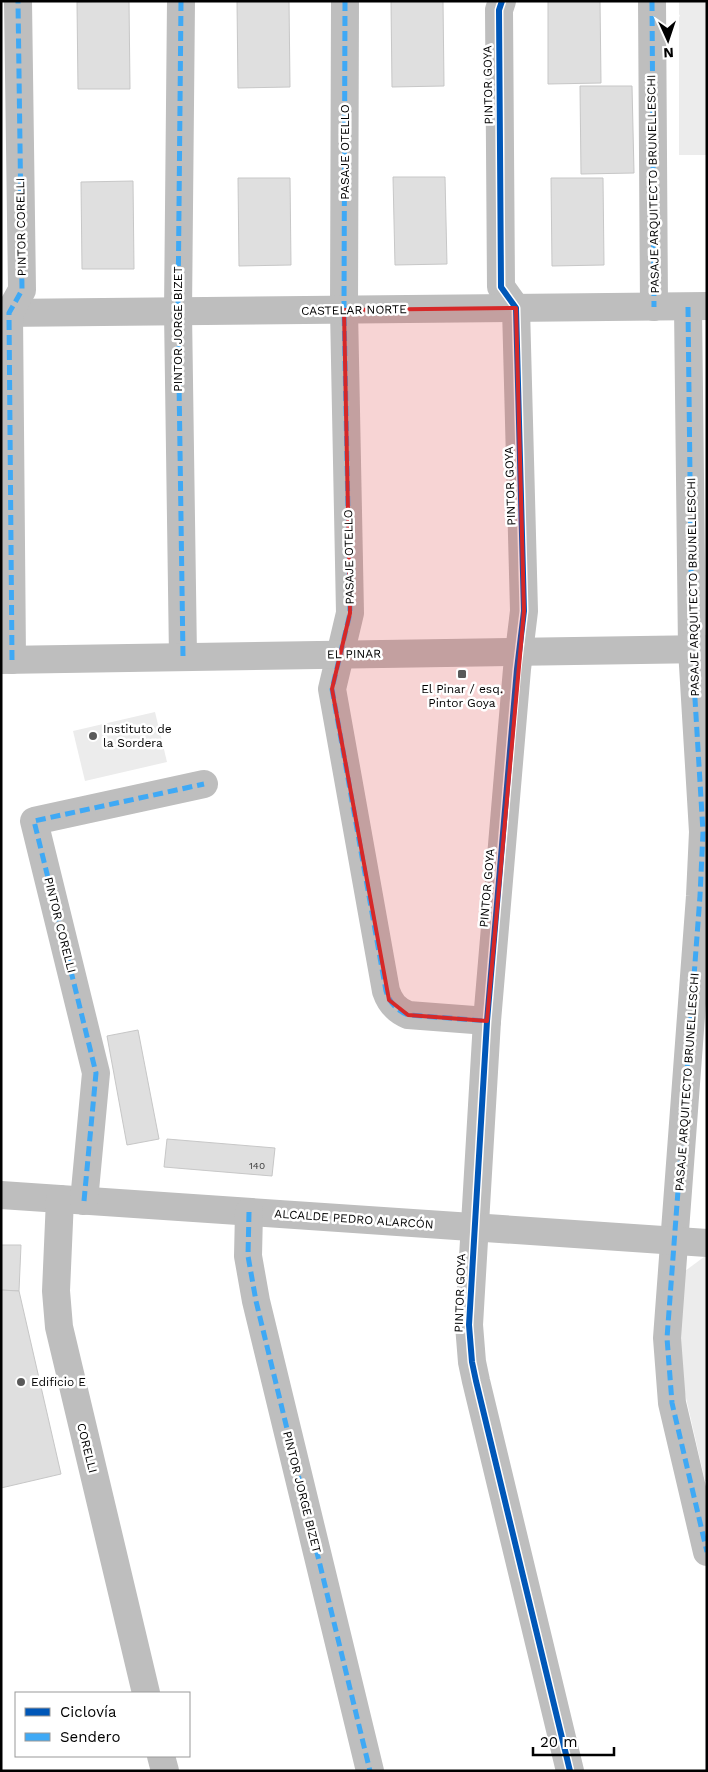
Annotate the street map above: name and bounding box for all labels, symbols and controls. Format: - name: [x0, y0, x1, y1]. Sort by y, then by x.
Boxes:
- north arrow: [643, 15, 693, 65]
- street label: PINTOR GOYA: [480, 45, 496, 125]
- text: N: [663, 45, 674, 61]
- street label: PASAJE ARQUITECTO BRUNELLESCHI: [644, 74, 662, 294]
- street label: PASAJE OTELLO: [338, 104, 352, 200]
- street label: PINTOR CORELLI: [13, 178, 29, 276]
- street label: PINTOR JORGE BIZET: [171, 266, 185, 392]
- street label: CASTELAR NORTE: [301, 302, 407, 318]
- street label: PINTOR GOYA: [502, 446, 518, 526]
- street label: PASAJE ARQUITECTO BRUNELLESCHI: [684, 477, 702, 697]
- street label: PASAJE OTELLO: [341, 509, 357, 605]
- street label: EL PINAR: [327, 647, 381, 661]
- marker: El Pinar / esq. Pintor Goya: [456, 668, 468, 680]
- place label: El Pinar / esq. Pintor Goya: [421, 682, 503, 710]
- place label: Instituto de la Sordera: [103, 722, 172, 750]
- marker: Instituto de la Sordera: [87, 730, 99, 742]
- street label: PINTOR GOYA: [477, 848, 497, 928]
- street label: PINTOR CORELLI: [41, 876, 79, 974]
- street label: PASAJE ARQUITECTO BRUNELLESCHI: [672, 972, 702, 1192]
- house number: 140: [249, 1160, 265, 1171]
- street label: ALCALDE PEDRO ALARCÓN: [274, 1206, 434, 1232]
- street label: PINTOR GOYA: [452, 1253, 468, 1333]
- place label: Edificio E: [31, 1375, 86, 1389]
- marker: Edificio E: [15, 1376, 27, 1388]
- street label: CORELLI: [74, 1422, 100, 1474]
- street label: PINTOR JORGE BIZET: [280, 1429, 324, 1555]
- legend: [15, 1692, 190, 1757]
- text: Ciclovía: [60, 1703, 117, 1721]
- scale bar: [533, 1724, 614, 1756]
- text: Sendero: [60, 1728, 121, 1746]
- text: 20 m: [540, 1733, 578, 1751]

